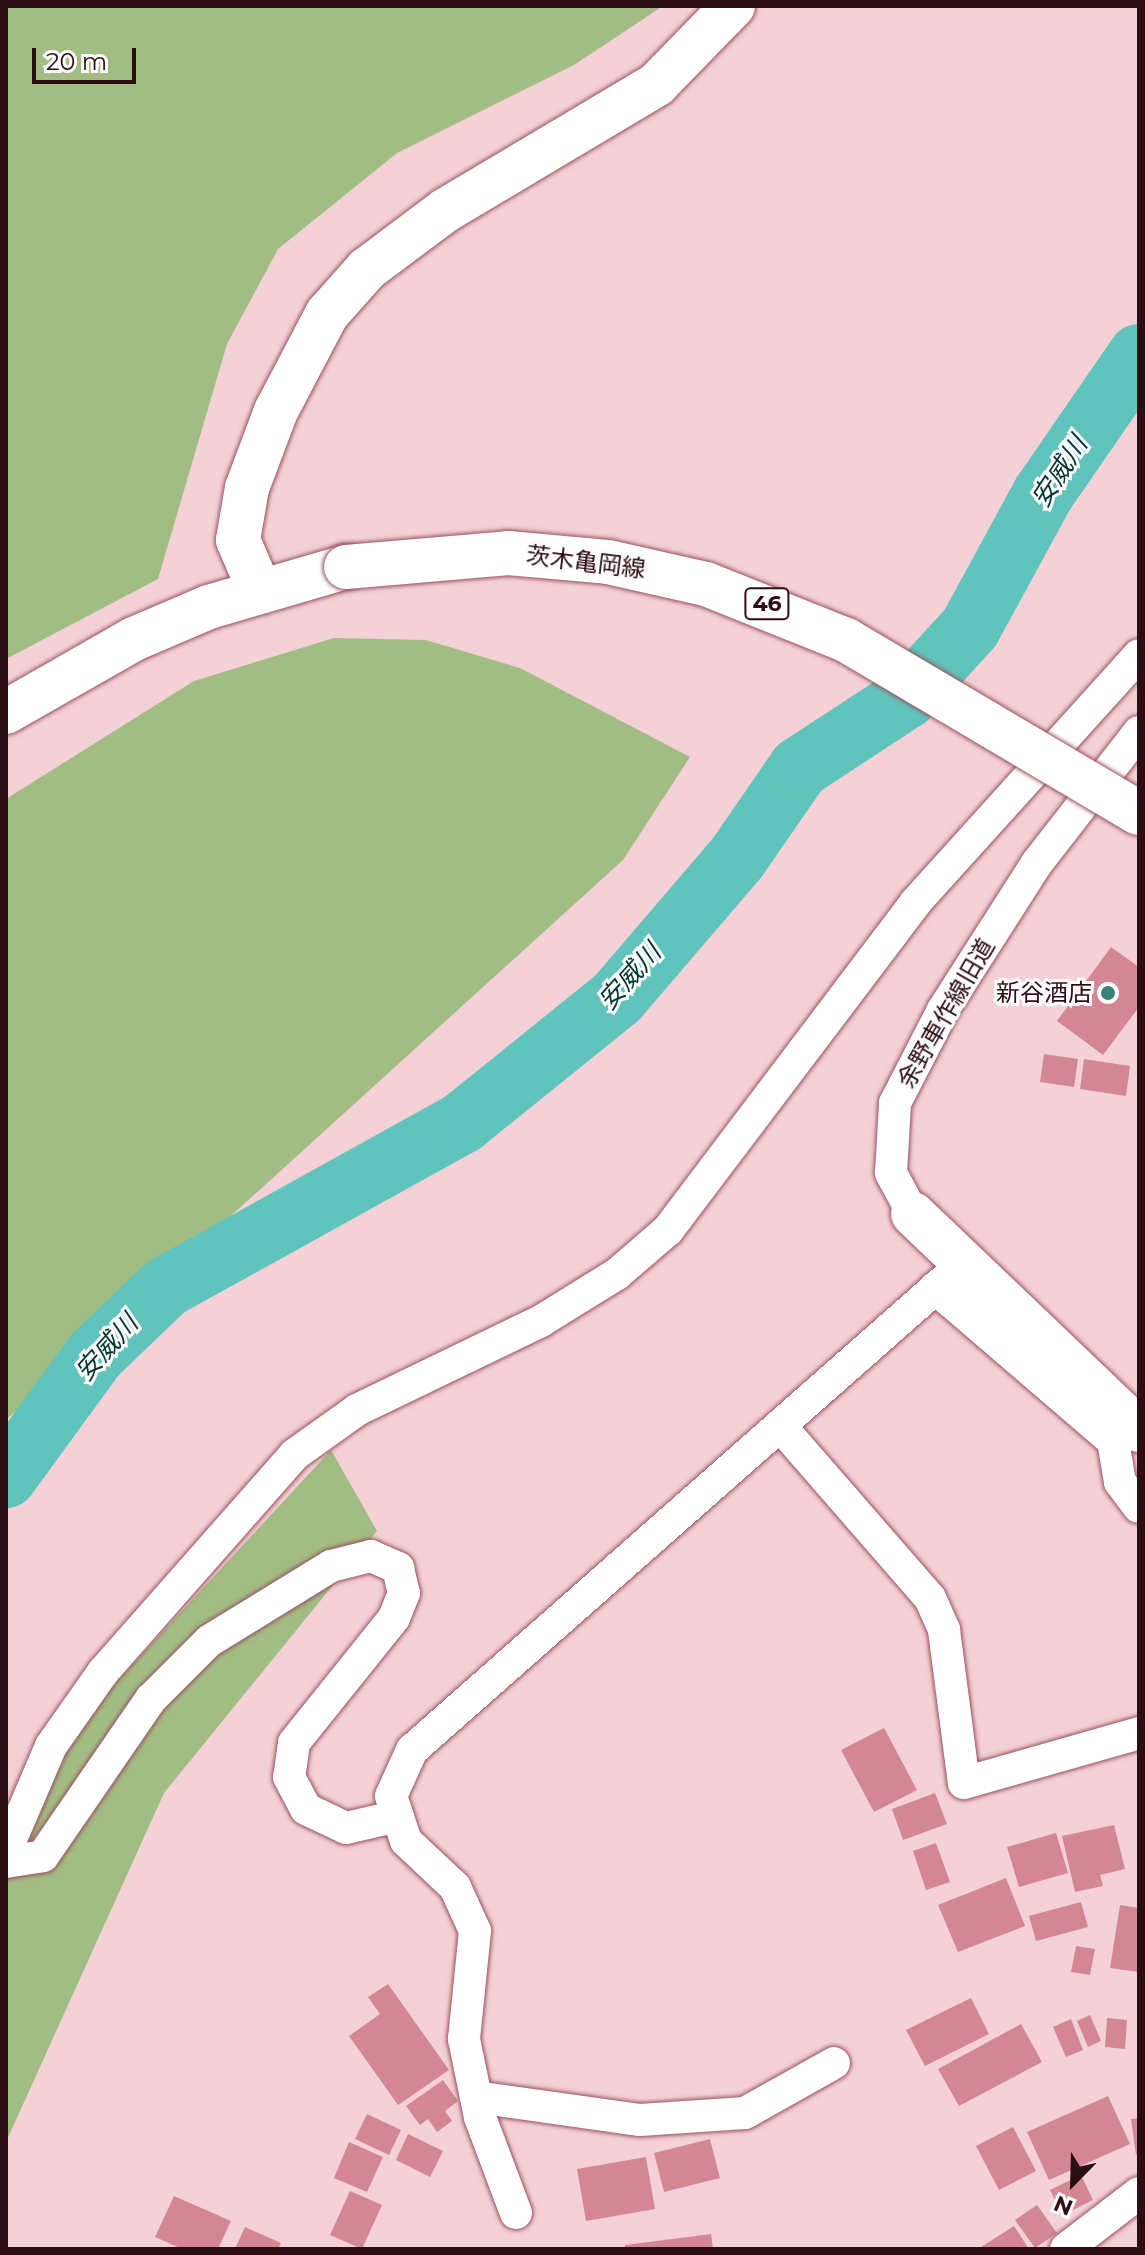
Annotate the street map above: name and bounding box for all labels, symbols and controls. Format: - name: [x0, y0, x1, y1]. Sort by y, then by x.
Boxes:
- scale bar: [36, 32, 140, 82]
- text: 20 m: [46, 47, 107, 76]
- water label: 安威川: [1026, 431, 1094, 513]
- street label: 茨木亀岡線: [525, 540, 647, 584]
- road number: 46: [743, 586, 791, 622]
- street label: 余野車作線旧道: [892, 933, 1000, 1093]
- water label: 安威川: [592, 938, 668, 1016]
- place label: 新谷酒店: [996, 979, 1092, 1007]
- marker: 新谷酒店: [1099, 984, 1117, 1002]
- water label: 安威川: [69, 1309, 145, 1387]
- north arrow: [1033, 2143, 1113, 2223]
- text: N: [1050, 2190, 1077, 2221]

